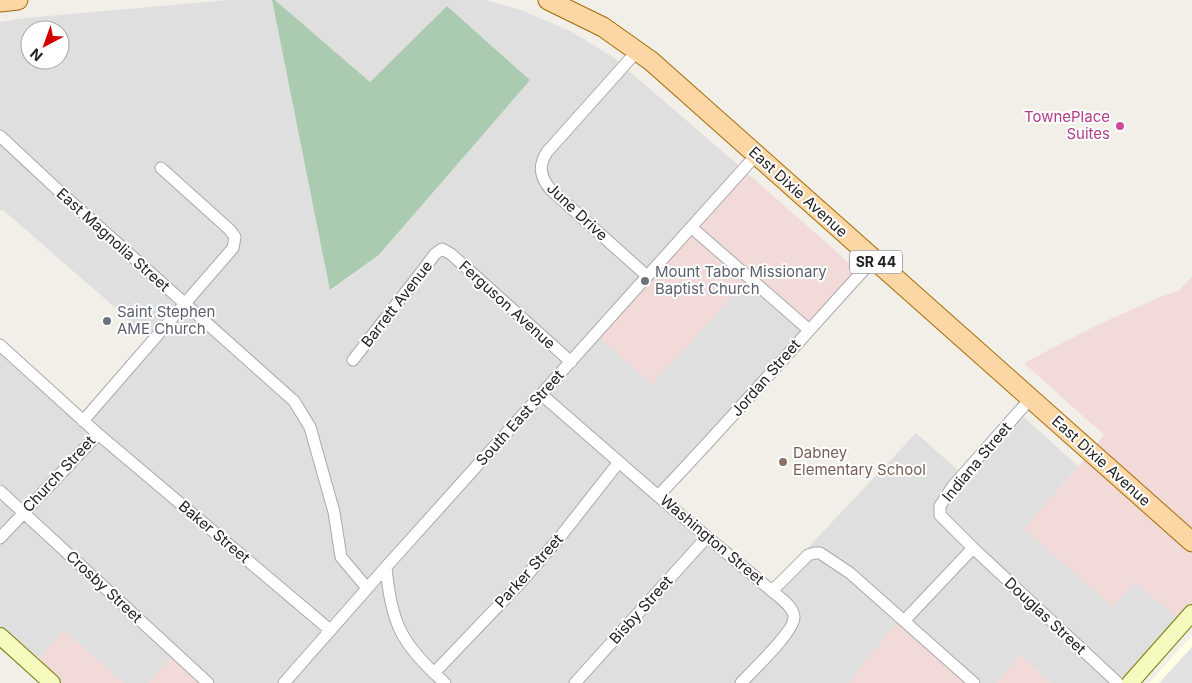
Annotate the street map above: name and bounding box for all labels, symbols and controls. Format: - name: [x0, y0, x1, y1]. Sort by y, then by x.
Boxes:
- north arrow: [20, 20, 70, 70]
- text: N: [27, 45, 46, 65]
- place label: TownePlace Suites: [1024, 107, 1110, 143]
- marker: TownePlace Suites: [1114, 120, 1126, 132]
- street label: East Dixie Avenue: [745, 142, 852, 241]
- street label: June Drive: [543, 179, 612, 245]
- street label: East Magnolia Street: [53, 184, 174, 296]
- road number: SR 44: [850, 250, 902, 274]
- street label: Ferguson Avenue: [455, 256, 559, 353]
- street label: Barrett Avenue: [357, 257, 436, 351]
- place label: Mount Tabor Missionary Baptist Church: [655, 262, 827, 298]
- marker: Mount Tabor Missionary Baptist Church: [639, 275, 651, 287]
- place label: Saint Stephen AME Church: [117, 302, 215, 338]
- marker: Saint Stephen AME Church: [101, 315, 113, 327]
- street label: Jordan Street: [727, 335, 804, 420]
- street label: South East Street: [472, 366, 568, 469]
- street label: East Dixie Avenue: [1048, 411, 1155, 510]
- street label: Indiana Street: [938, 418, 1015, 505]
- street label: Church Street: [18, 431, 99, 516]
- place label: Dabney Elementary School: [793, 443, 926, 479]
- marker: Dabney Elementary School: [777, 456, 789, 468]
- street label: Washington Street: [656, 491, 768, 589]
- street label: Baker Street: [175, 496, 254, 567]
- street label: Parker Street: [491, 530, 567, 611]
- street label: Crosby Street: [62, 547, 146, 627]
- street label: Bisby Street: [605, 572, 676, 648]
- street label: Douglas Street: [1001, 573, 1090, 658]

